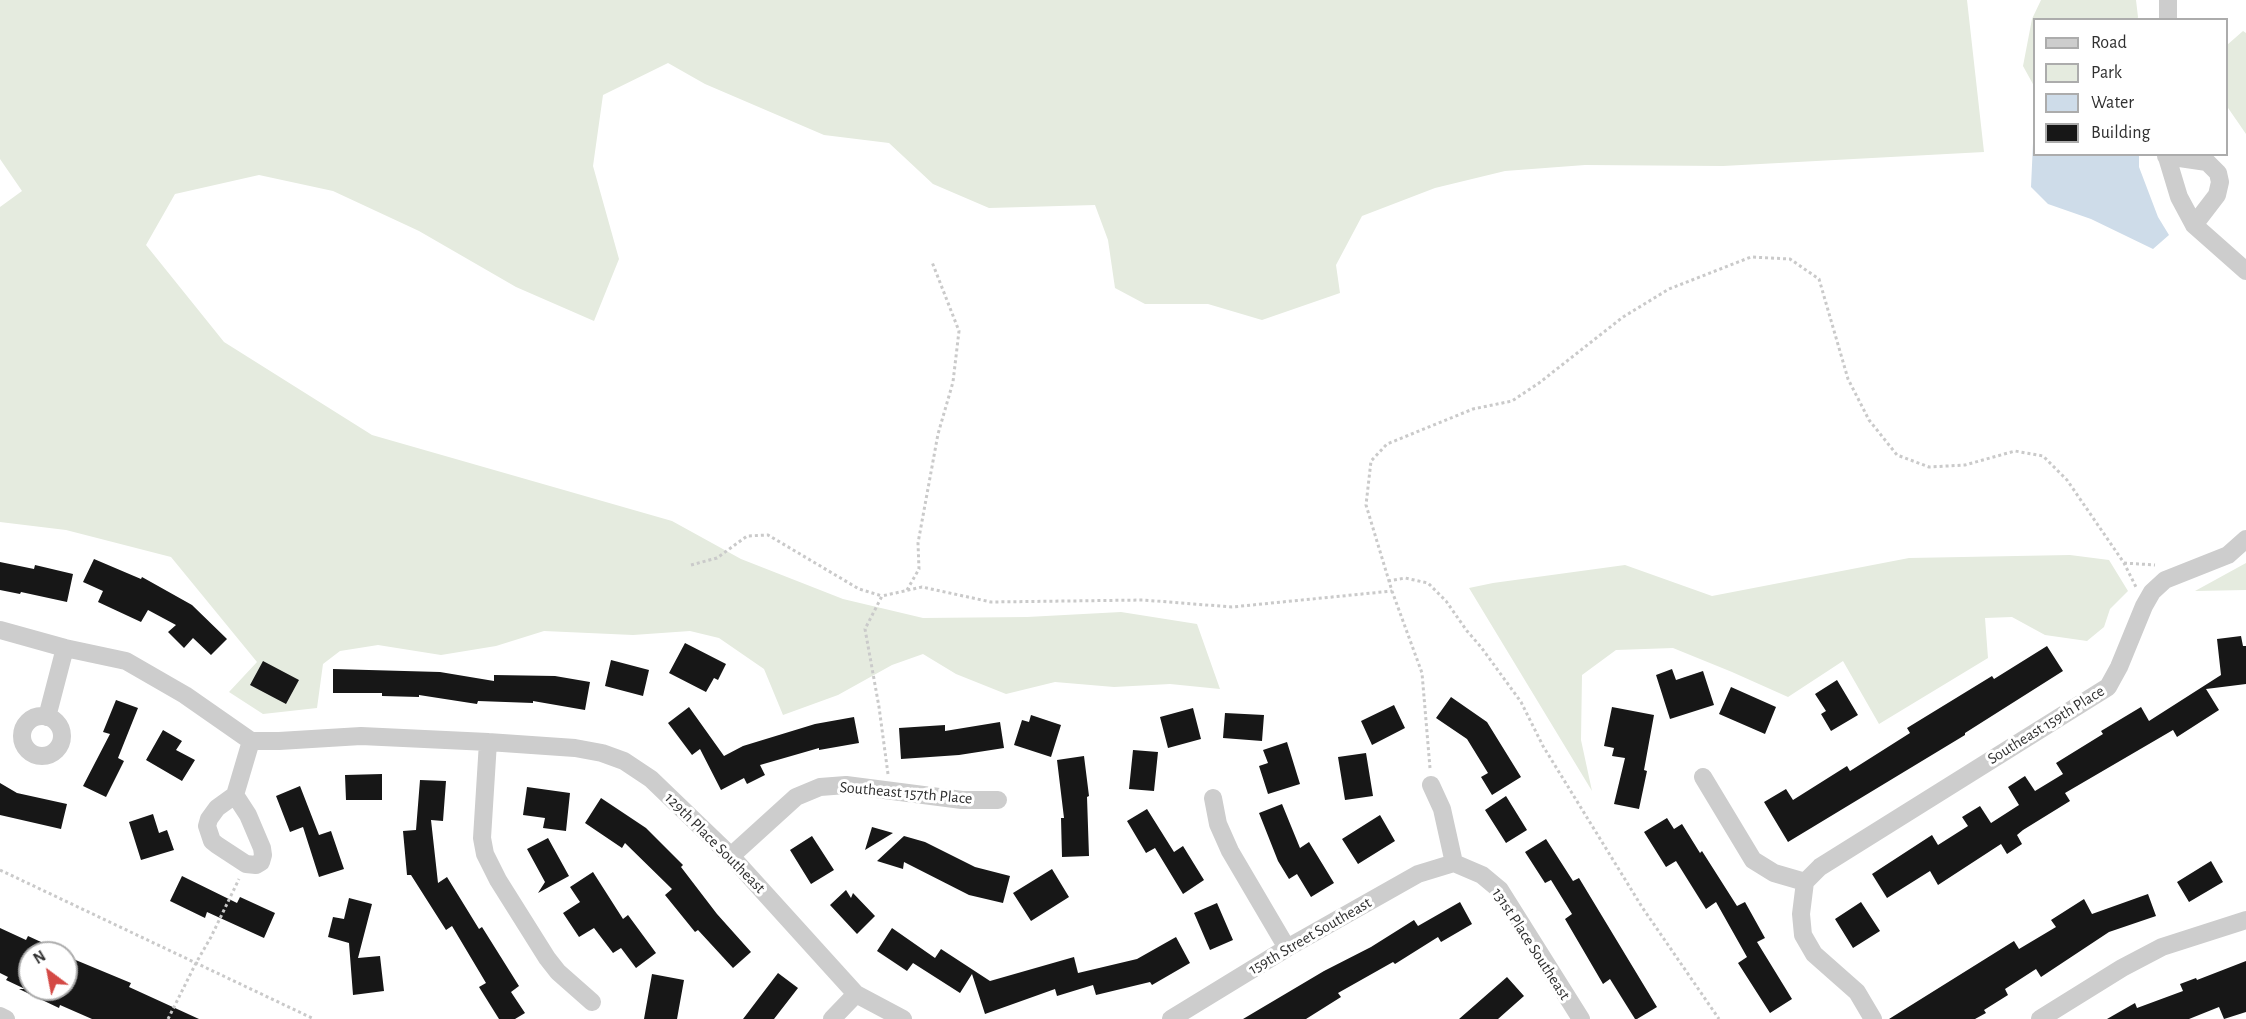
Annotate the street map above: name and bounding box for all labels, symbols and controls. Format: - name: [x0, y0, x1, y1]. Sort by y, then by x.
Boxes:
- legend: [2033, 18, 2228, 156]
- text: Road: [2091, 34, 2127, 52]
- text: Park: [2091, 64, 2122, 82]
- text: Water: [2091, 94, 2134, 112]
- text: Building: [2091, 124, 2150, 142]
- street label: Southeast 159th Place: [1984, 681, 2108, 769]
- street label: Southeast 157th Place: [839, 778, 973, 808]
- street label: 129th Place Southeast: [661, 789, 769, 897]
- street label: 131st Place Southeast: [1488, 884, 1574, 1004]
- street label: 159th Street Southeast: [1245, 893, 1375, 979]
- north arrow: [18, 941, 78, 1001]
- text: N: [31, 948, 48, 967]

